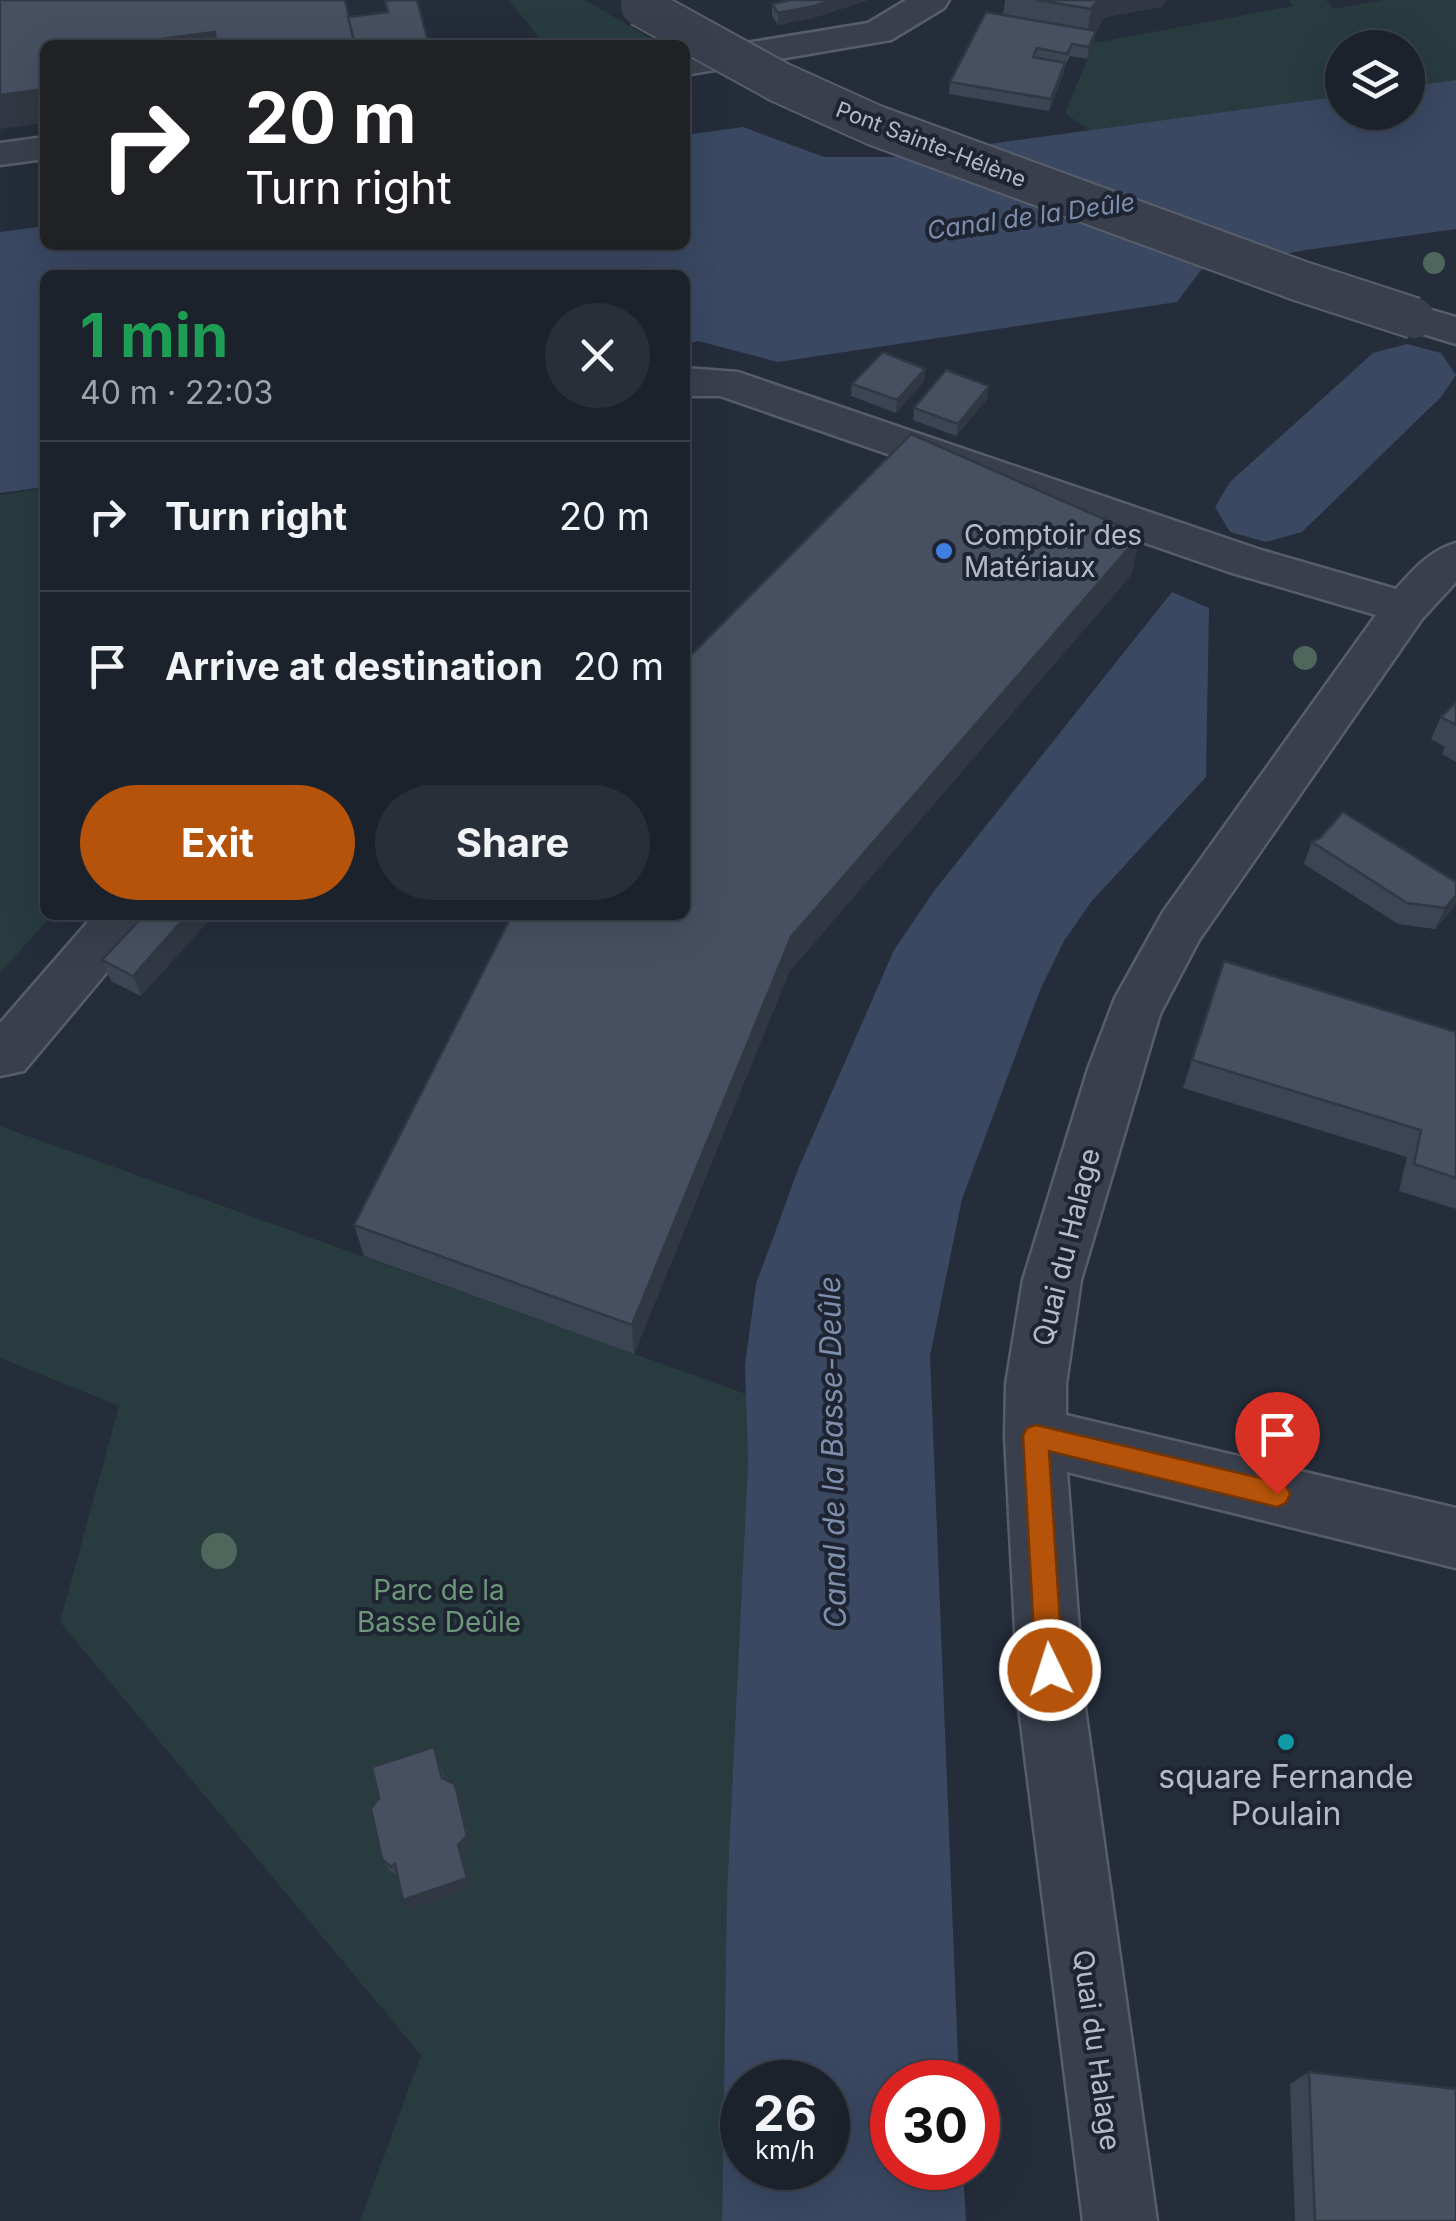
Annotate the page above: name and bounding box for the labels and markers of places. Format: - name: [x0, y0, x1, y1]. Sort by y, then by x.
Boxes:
- place label: Comptoir des Matériaux: [964, 518, 1142, 584]
- marker: Comptoir des Matériaux: [933, 540, 955, 562]
- pin: [1235, 1392, 1320, 1495]
- marker: square Fernande Poulain: [1275, 1731, 1297, 1753]
- place label: square Fernande Poulain: [1158, 1757, 1414, 1833]

